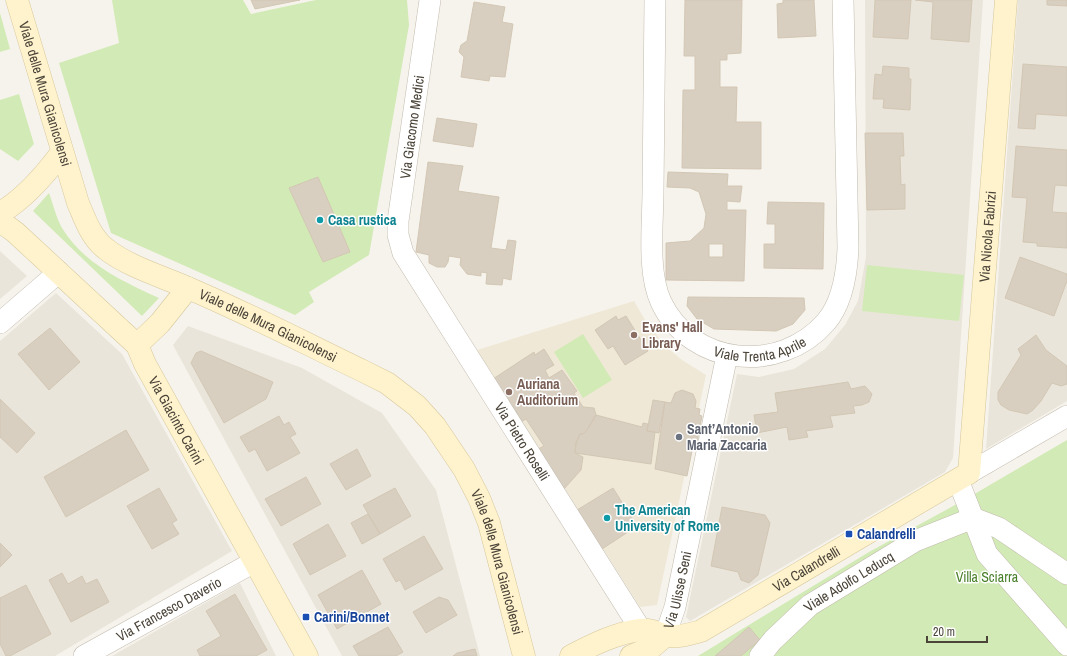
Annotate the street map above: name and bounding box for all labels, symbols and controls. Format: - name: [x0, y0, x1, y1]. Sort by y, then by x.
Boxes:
- street label: Viale delle Mura Gianicolensi: [15, 19, 75, 169]
- street label: Via Giacomo Medici: [396, 74, 428, 180]
- street label: Via Nicola Fabrizi: [975, 190, 1000, 283]
- place label: Casa rustica: [328, 211, 397, 229]
- marker: Casa rustica: [315, 215, 325, 225]
- street label: Viale delle Mura Gianicolensi: [196, 285, 340, 366]
- place label: Evans' Hall Library: [642, 318, 703, 352]
- marker: Evans' Hall Library: [629, 330, 639, 340]
- street label: Viale Trenta Aprile: [711, 333, 809, 366]
- street label: Via Giacinto Carini: [145, 373, 208, 468]
- place label: Auriana Auditorium: [517, 375, 578, 409]
- marker: Auriana Auditorium: [504, 387, 514, 397]
- street label: Via Pietro Roselli: [491, 399, 553, 484]
- place label: Sant’Antonio Maria Zaccaria: [687, 420, 767, 454]
- marker: Sant’Antonio Maria Zaccaria: [674, 432, 684, 442]
- street label: Viale delle Mura Gianicolensi: [467, 486, 527, 637]
- place label: The American University of Rome: [615, 501, 720, 535]
- marker: The American University of Rome: [602, 513, 612, 523]
- place label: Calandrelli: [857, 525, 916, 543]
- marker: Calandrelli: [844, 529, 854, 539]
- street label: Via Calandrelli: [769, 542, 843, 596]
- street label: Viale Adolfo Leducq: [800, 547, 897, 615]
- street label: Via Ulisse Seni: [659, 549, 695, 631]
- park label: Villa Sciarra: [956, 568, 1019, 586]
- street label: Via Francesco Daverio: [113, 573, 225, 645]
- place label: Carini/Bonnet: [314, 608, 389, 626]
- marker: Carini/Bonnet: [301, 612, 311, 622]
- scale bar: [927, 618, 987, 644]
- text: 20 m: [933, 624, 955, 640]

